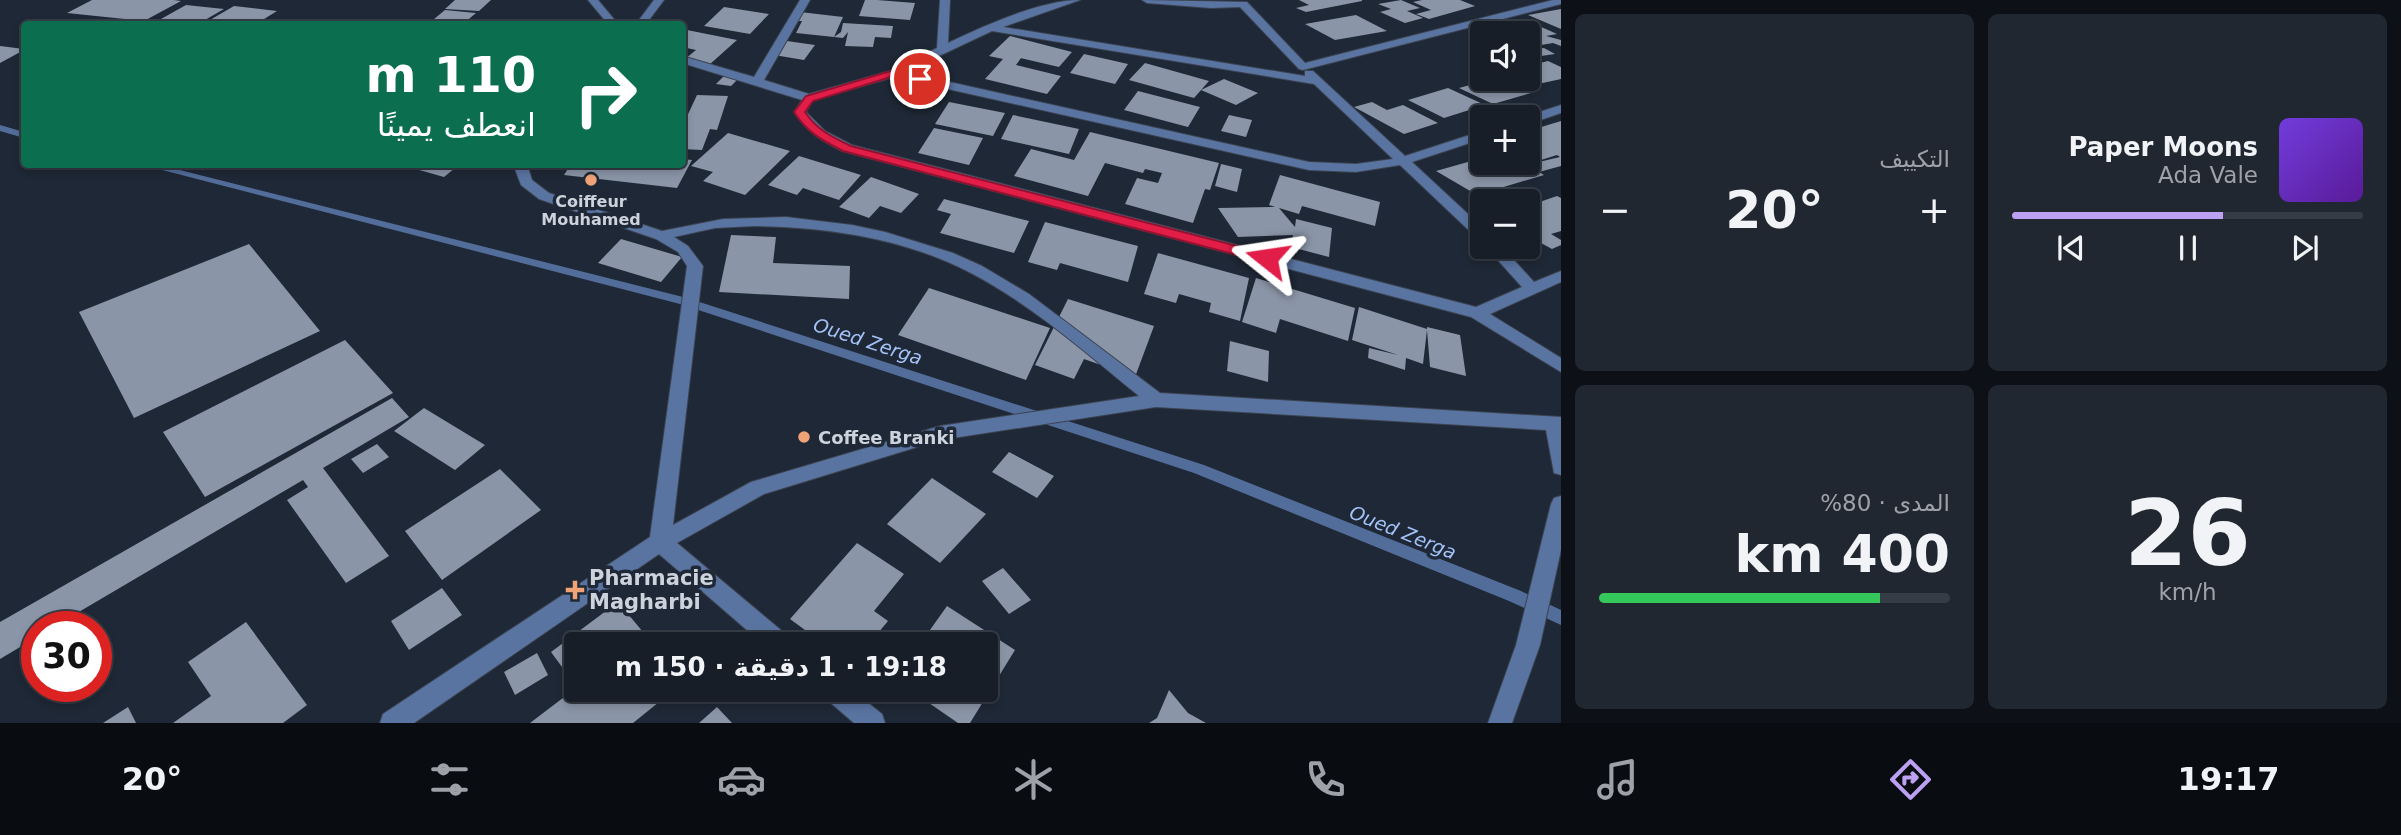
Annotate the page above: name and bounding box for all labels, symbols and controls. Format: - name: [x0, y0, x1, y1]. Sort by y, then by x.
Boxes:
- map controls: [1470, 21, 1540, 259]
- button: sound: [1470, 21, 1540, 91]
- text: 110 m: [366, 47, 536, 104]
- icon: right: [560, 49, 651, 140]
- pin: [890, 49, 950, 109]
- icon: arrive: [901, 60, 939, 98]
- button: +: [1470, 105, 1540, 175]
- text: انعطف يمينًا: [377, 106, 536, 144]
- text: Paper Moons: [2068, 132, 2258, 162]
- text: التكييف: [1879, 146, 1950, 172]
- text: Ada Vale: [2158, 162, 2258, 188]
- marker: Coiffeur Mouhamed: [583, 172, 599, 188]
- text: 20°: [1725, 180, 1824, 240]
- text: −: [1599, 188, 1631, 232]
- text: +: [1918, 188, 1950, 232]
- button: −: [1470, 189, 1540, 259]
- place label: Coiffeur Mouhamed: [541, 192, 641, 229]
- position arrow: [1230, 221, 1304, 295]
- icon: previous: [2052, 229, 2090, 267]
- icon: pause: [2169, 229, 2207, 267]
- icon: next: [2286, 229, 2324, 267]
- water label: Oued Zerga: [811, 313, 925, 369]
- place label: Coffee Branki: [818, 427, 955, 448]
- marker: Coffee Branki: [796, 429, 812, 445]
- text: 26: [2124, 481, 2251, 586]
- text: المدى · 80%: [1820, 490, 1950, 516]
- water label: Oued Zerga: [1346, 501, 1460, 563]
- text: 400 km: [1735, 524, 1950, 584]
- place label: Pharmacie Magharbi: [589, 566, 714, 614]
- text: km/h: [2158, 579, 2217, 605]
- marker: Pharmacie Magharbi: [567, 582, 583, 598]
- speed limit sign: 30: [21, 611, 112, 702]
- text: 19:18 · 1 دقيقة · 150 m: [615, 652, 947, 682]
- icon: filters: [425, 755, 474, 804]
- icon: car: [717, 755, 766, 804]
- icon: climate: [1009, 755, 1058, 804]
- icon: phone: [1301, 755, 1350, 804]
- icon: music: [1593, 755, 1642, 804]
- icon: directions: [1886, 755, 1935, 804]
- text: 20°: [122, 760, 182, 798]
- text: 19:17: [2178, 760, 2279, 798]

